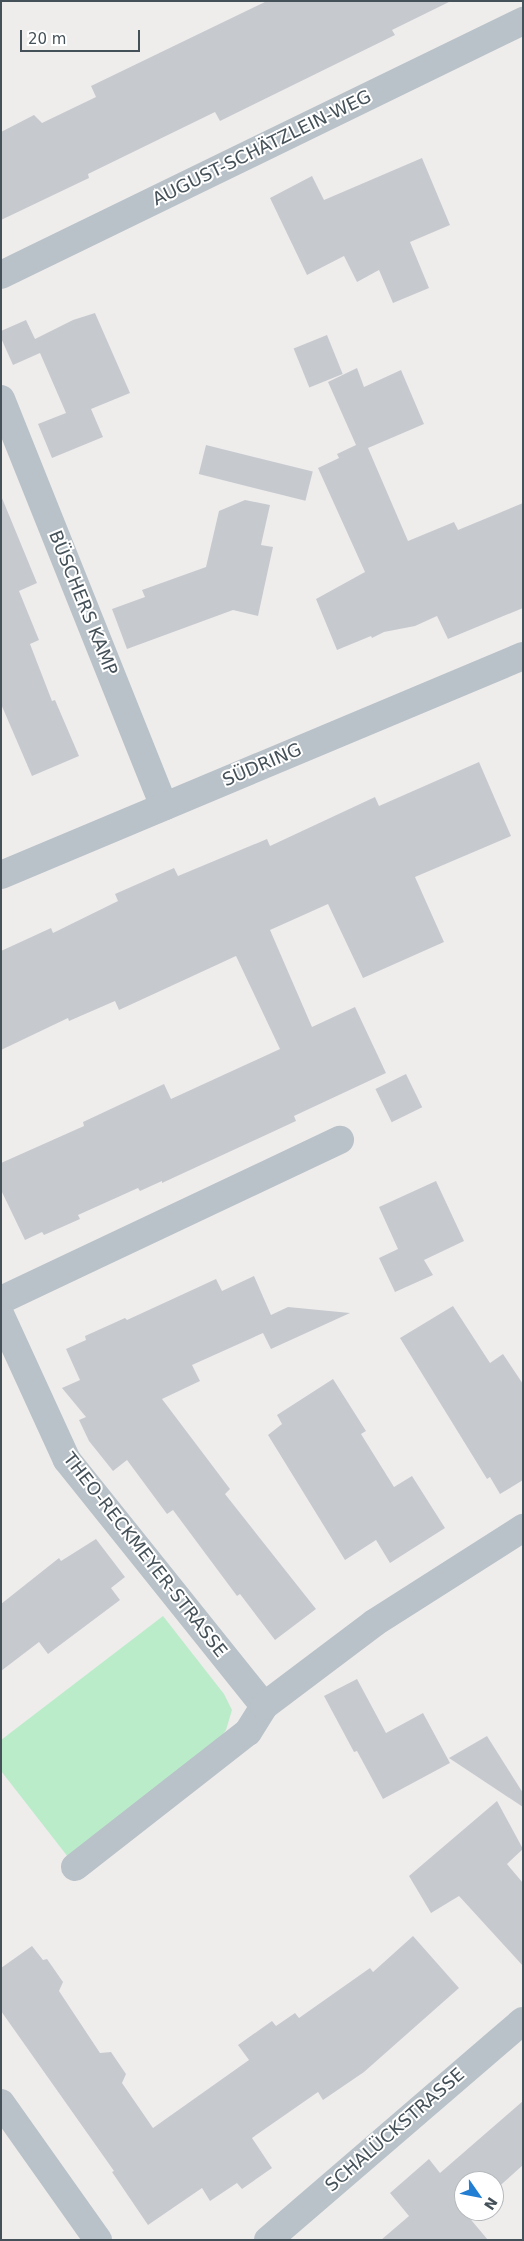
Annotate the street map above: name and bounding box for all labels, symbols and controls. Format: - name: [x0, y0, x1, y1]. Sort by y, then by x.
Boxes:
- scale bar: [22, 20, 142, 52]
- text: 20 m: [28, 30, 66, 48]
- street label: AUGUST-SCHÄTZLEIN-WEG: [149, 86, 375, 210]
- street label: BÜSCHERS KAMP: [44, 527, 122, 679]
- street label: SÜDRING: [219, 739, 305, 791]
- street label: THEO-RECKMEYER-STRASSE: [58, 1448, 232, 1662]
- street label: SCHALÜCKSTRASSE: [321, 2064, 469, 2196]
- north arrow: [454, 2171, 504, 2221]
- text: N: [481, 2194, 501, 2213]

